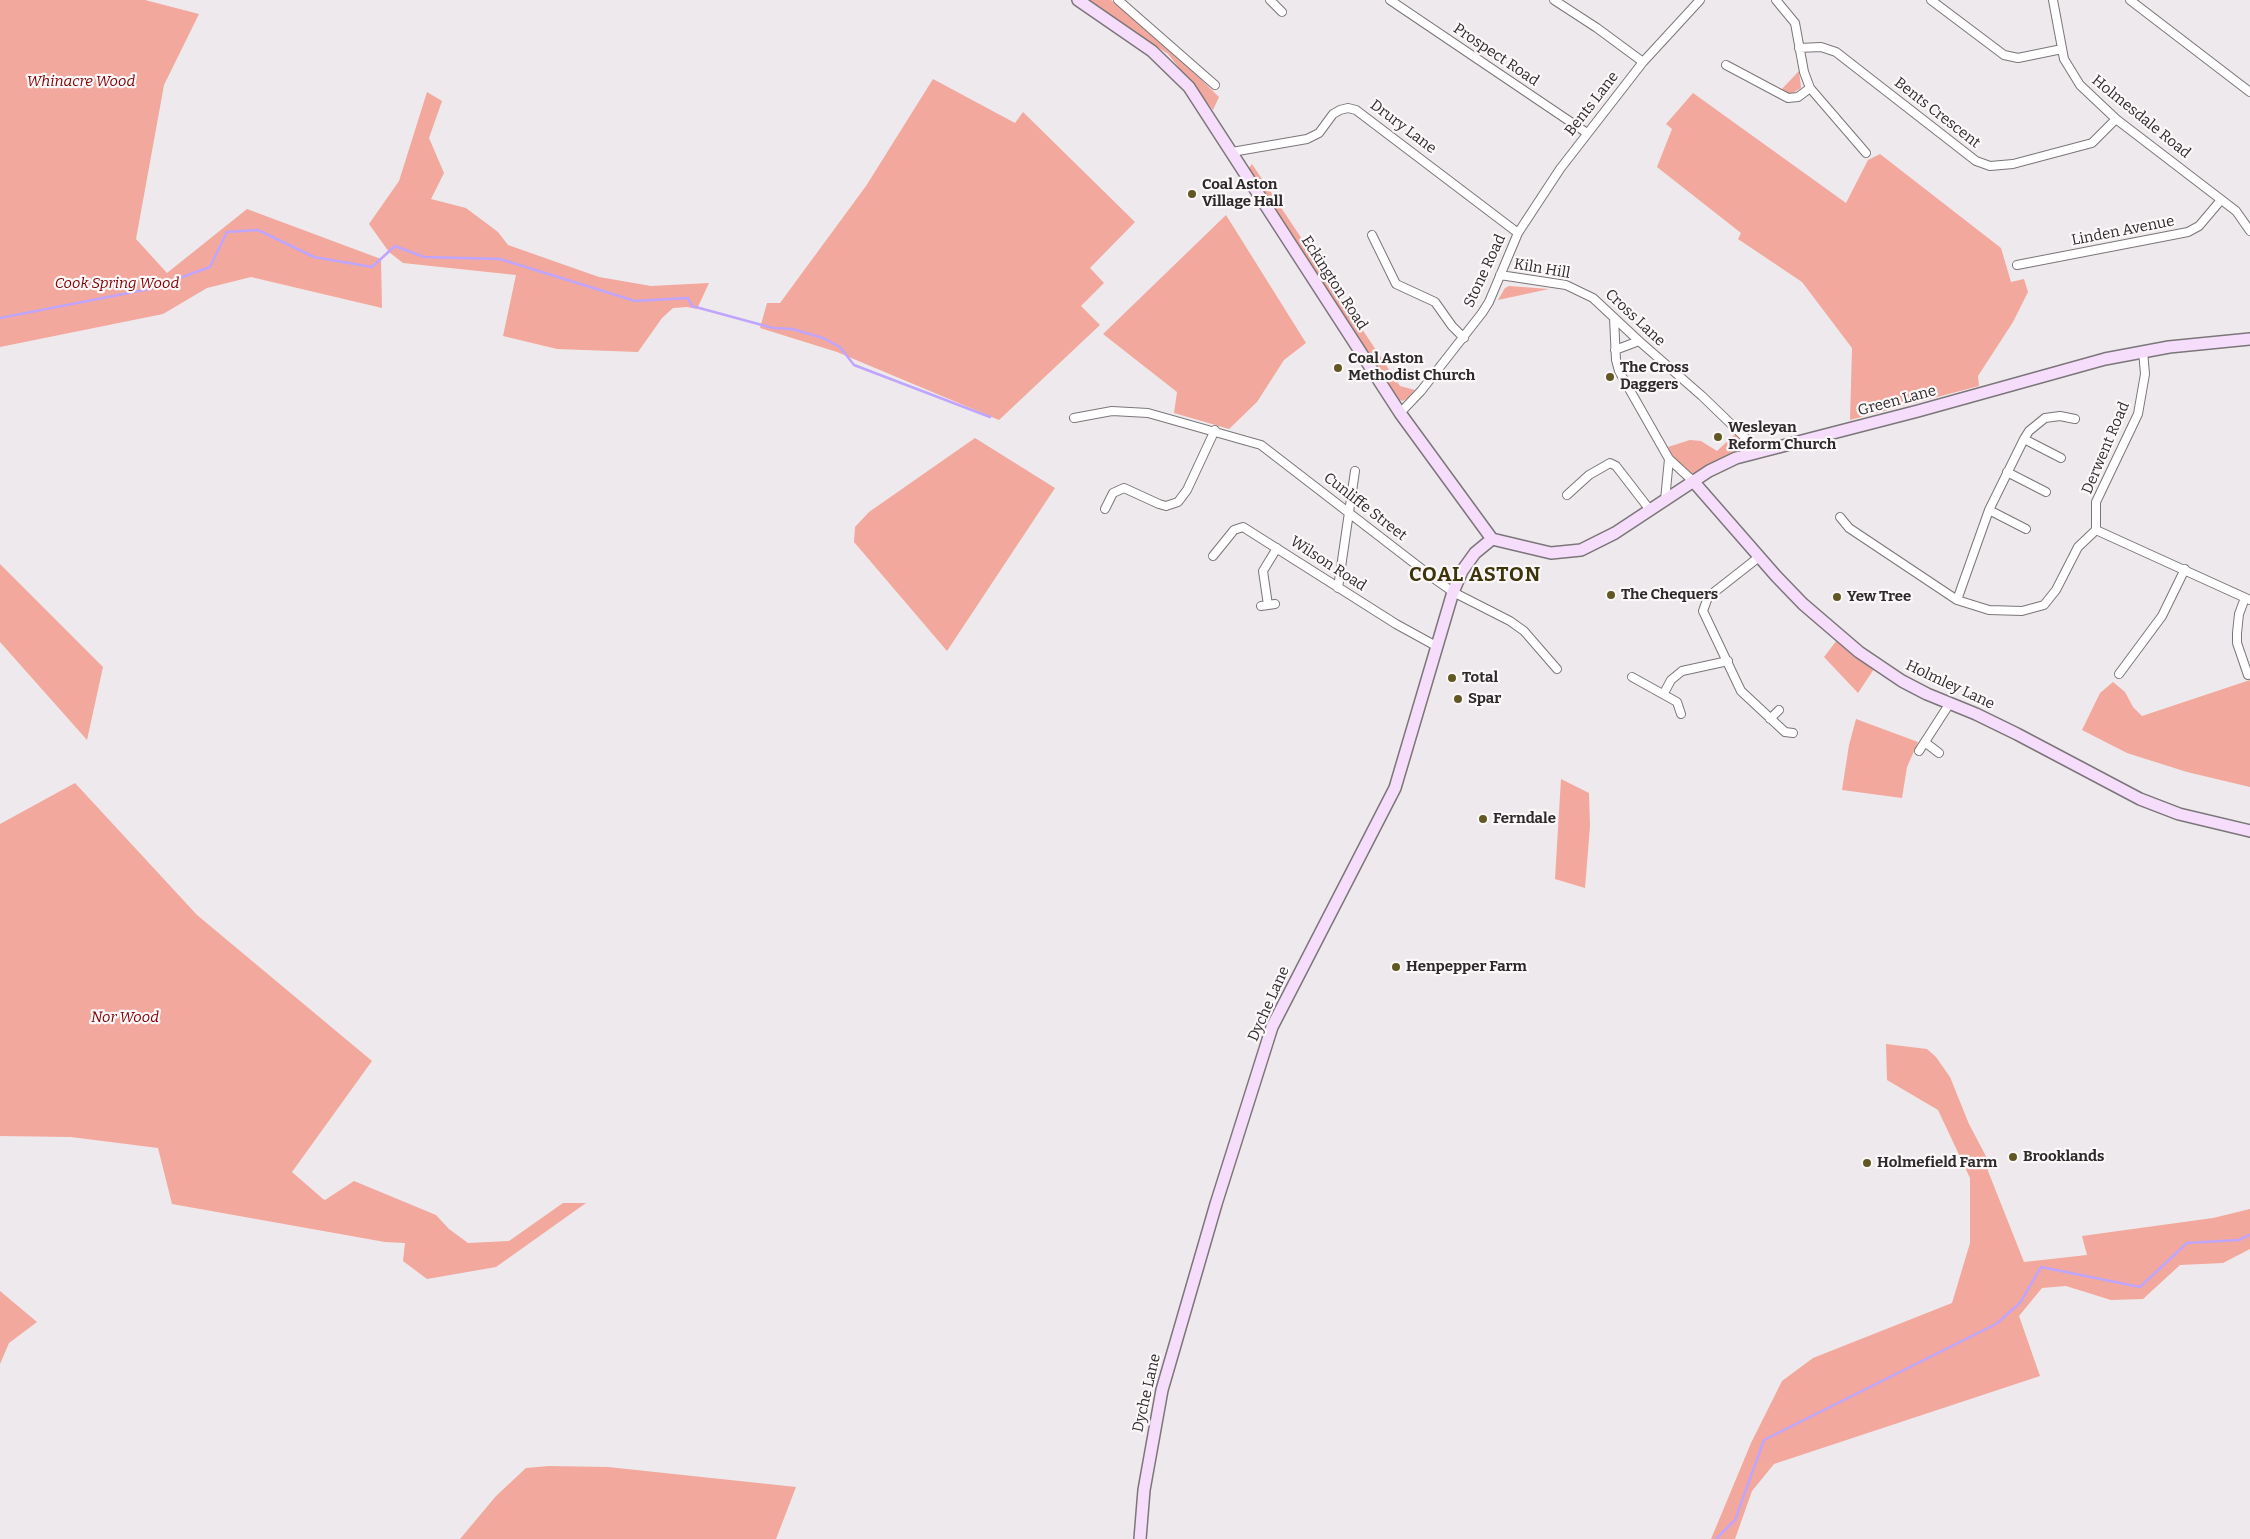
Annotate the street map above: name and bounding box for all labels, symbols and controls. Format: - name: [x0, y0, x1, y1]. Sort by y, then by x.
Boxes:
- street label: Prospect Road: [1450, 20, 1542, 90]
- street label: Bents Lane: [1561, 68, 1623, 140]
- street label: Holmesdale Road: [2088, 72, 2194, 162]
- park label: Whinacre Wood: [27, 73, 135, 91]
- street label: Bents Crescent: [1890, 74, 1984, 152]
- street label: Drury Lane: [1366, 96, 1440, 158]
- place label: Coal Aston Village Hall: [1202, 176, 1283, 211]
- marker: Coal Aston Village Hall: [1186, 188, 1198, 200]
- street label: Linden Avenue: [2070, 212, 2176, 250]
- street label: Stone Road: [1460, 232, 1510, 310]
- street label: Eckington Road: [1297, 233, 1371, 333]
- street label: Kiln Hill: [1513, 255, 1571, 283]
- park label: Cook Spring Wood: [55, 275, 179, 293]
- street label: Cross Lane: [1601, 286, 1669, 350]
- place label: Coal Aston Methodist Church: [1348, 350, 1475, 385]
- place label: The Cross Daggers: [1620, 359, 1689, 394]
- marker: Coal Aston Methodist Church: [1332, 362, 1344, 374]
- marker: The Cross Daggers: [1604, 371, 1616, 383]
- street label: Green Lane: [1856, 382, 1938, 420]
- street label: Derwent Road: [2078, 399, 2134, 497]
- place label: Wesleyan Reform Church: [1728, 419, 1836, 454]
- marker: Wesleyan Reform Church: [1712, 431, 1724, 443]
- street label: Cunliffe Street: [1320, 469, 1410, 545]
- street label: Wilson Road: [1287, 533, 1369, 595]
- district label: COAL ASTON: [1408, 563, 1542, 587]
- place label: The Chequers: [1621, 586, 1718, 604]
- place label: Yew Tree: [1847, 588, 1911, 606]
- marker: The Chequers: [1605, 589, 1617, 601]
- marker: Yew Tree: [1831, 591, 1843, 603]
- street label: Holmley Lane: [1903, 657, 1997, 713]
- place label: Total: [1462, 669, 1498, 687]
- marker: Total: [1446, 672, 1458, 684]
- place label: Spar: [1468, 690, 1501, 708]
- marker: Spar: [1452, 693, 1464, 705]
- place label: Ferndale: [1493, 810, 1556, 828]
- marker: Ferndale: [1477, 813, 1489, 825]
- place label: Henpepper Farm: [1406, 958, 1527, 976]
- marker: Henpepper Farm: [1390, 961, 1402, 973]
- street label: Dyche Lane: [1244, 964, 1294, 1044]
- park label: Nor Wood: [91, 1009, 159, 1027]
- place label: Brooklands: [2023, 1148, 2104, 1166]
- marker: Brooklands: [2007, 1151, 2019, 1163]
- place label: Holmefield Farm: [1877, 1154, 1997, 1172]
- marker: Holmefield Farm: [1861, 1157, 1873, 1169]
- street label: Dyche Lane: [1129, 1352, 1165, 1434]

